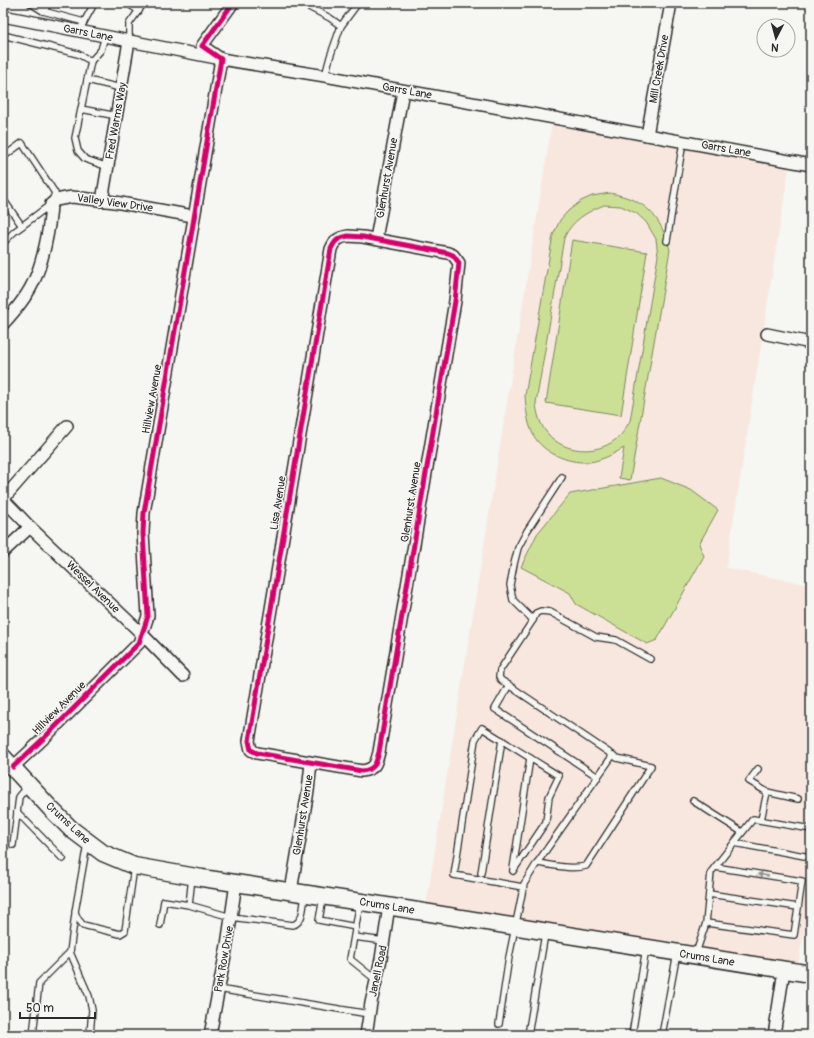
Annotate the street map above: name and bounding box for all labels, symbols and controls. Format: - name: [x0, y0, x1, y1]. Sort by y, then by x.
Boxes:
- north arrow: [756, 18, 796, 58]
- street label: Garrs Lane: [62, 22, 114, 44]
- street label: Mill Creek Drive: [647, 33, 672, 104]
- text: N: [770, 41, 779, 54]
- street label: Garrs Lane: [381, 80, 433, 102]
- street label: Fred Warms Way: [103, 81, 129, 161]
- street label: Glenhurst Avenue: [374, 136, 401, 219]
- street label: Garrs Lane: [700, 138, 752, 160]
- street label: Valley View Drive: [76, 191, 154, 215]
- street label: Hillview Avenue: [140, 363, 165, 435]
- street label: Glenhurst Avenue: [398, 460, 424, 543]
- street label: Lisa Avenue: [267, 475, 289, 531]
- street label: Wessel Avenue: [64, 558, 123, 616]
- street label: Hillview Avenue: [30, 678, 89, 737]
- street label: Glenhurst Avenue: [290, 773, 316, 856]
- street label: Crums Lane: [43, 799, 93, 847]
- one-way arrow: [757, 872, 769, 878]
- street label: Crums Lane: [359, 895, 416, 917]
- street label: Park Row Drive: [212, 924, 236, 993]
- street label: Janell Road: [366, 944, 390, 998]
- street label: Crums Lane: [679, 947, 736, 969]
- scale bar: [20, 994, 95, 1020]
- text: 50 m: [26, 1001, 54, 1016]

